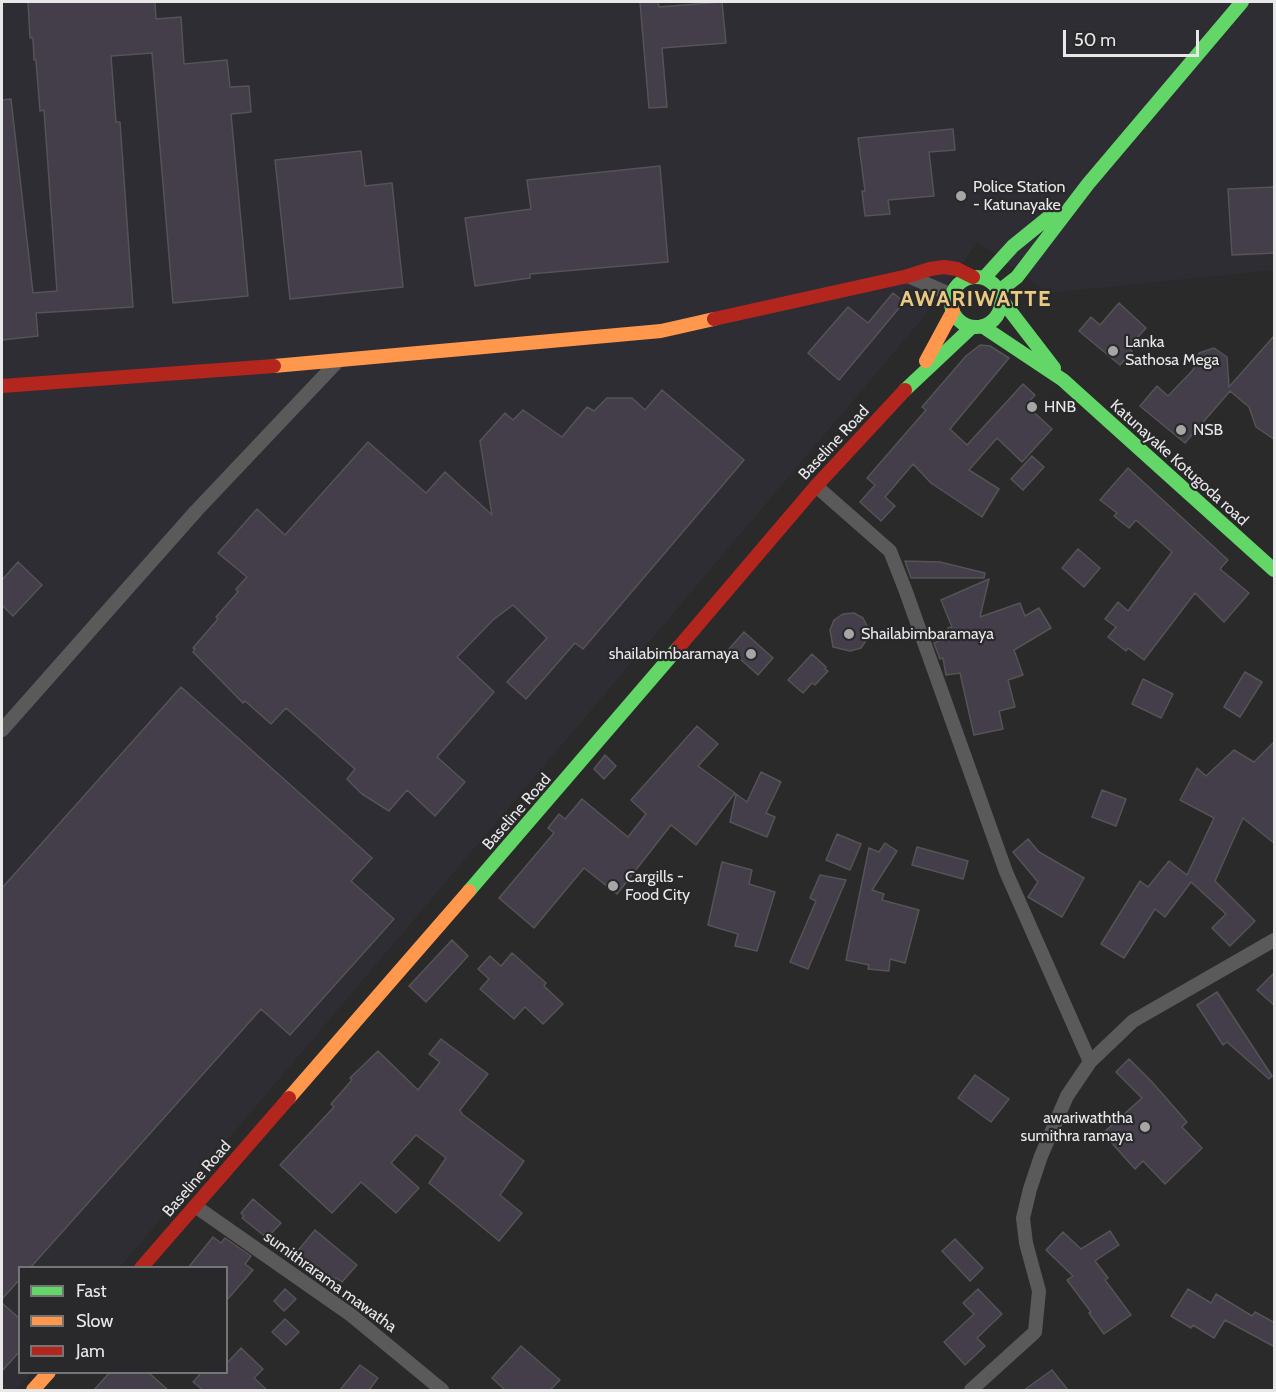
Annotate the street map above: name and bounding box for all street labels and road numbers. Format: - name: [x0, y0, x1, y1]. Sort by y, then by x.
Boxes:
- street label: Katunayake Kotugoda road: [1106, 396, 1252, 530]
- street label: Baseline Road: [795, 402, 873, 484]
- street label: Baseline Road: [479, 770, 555, 854]
- street label: Baseline Road: [159, 1137, 235, 1221]
- street label: sumithrarama mawatha: [260, 1227, 400, 1337]

